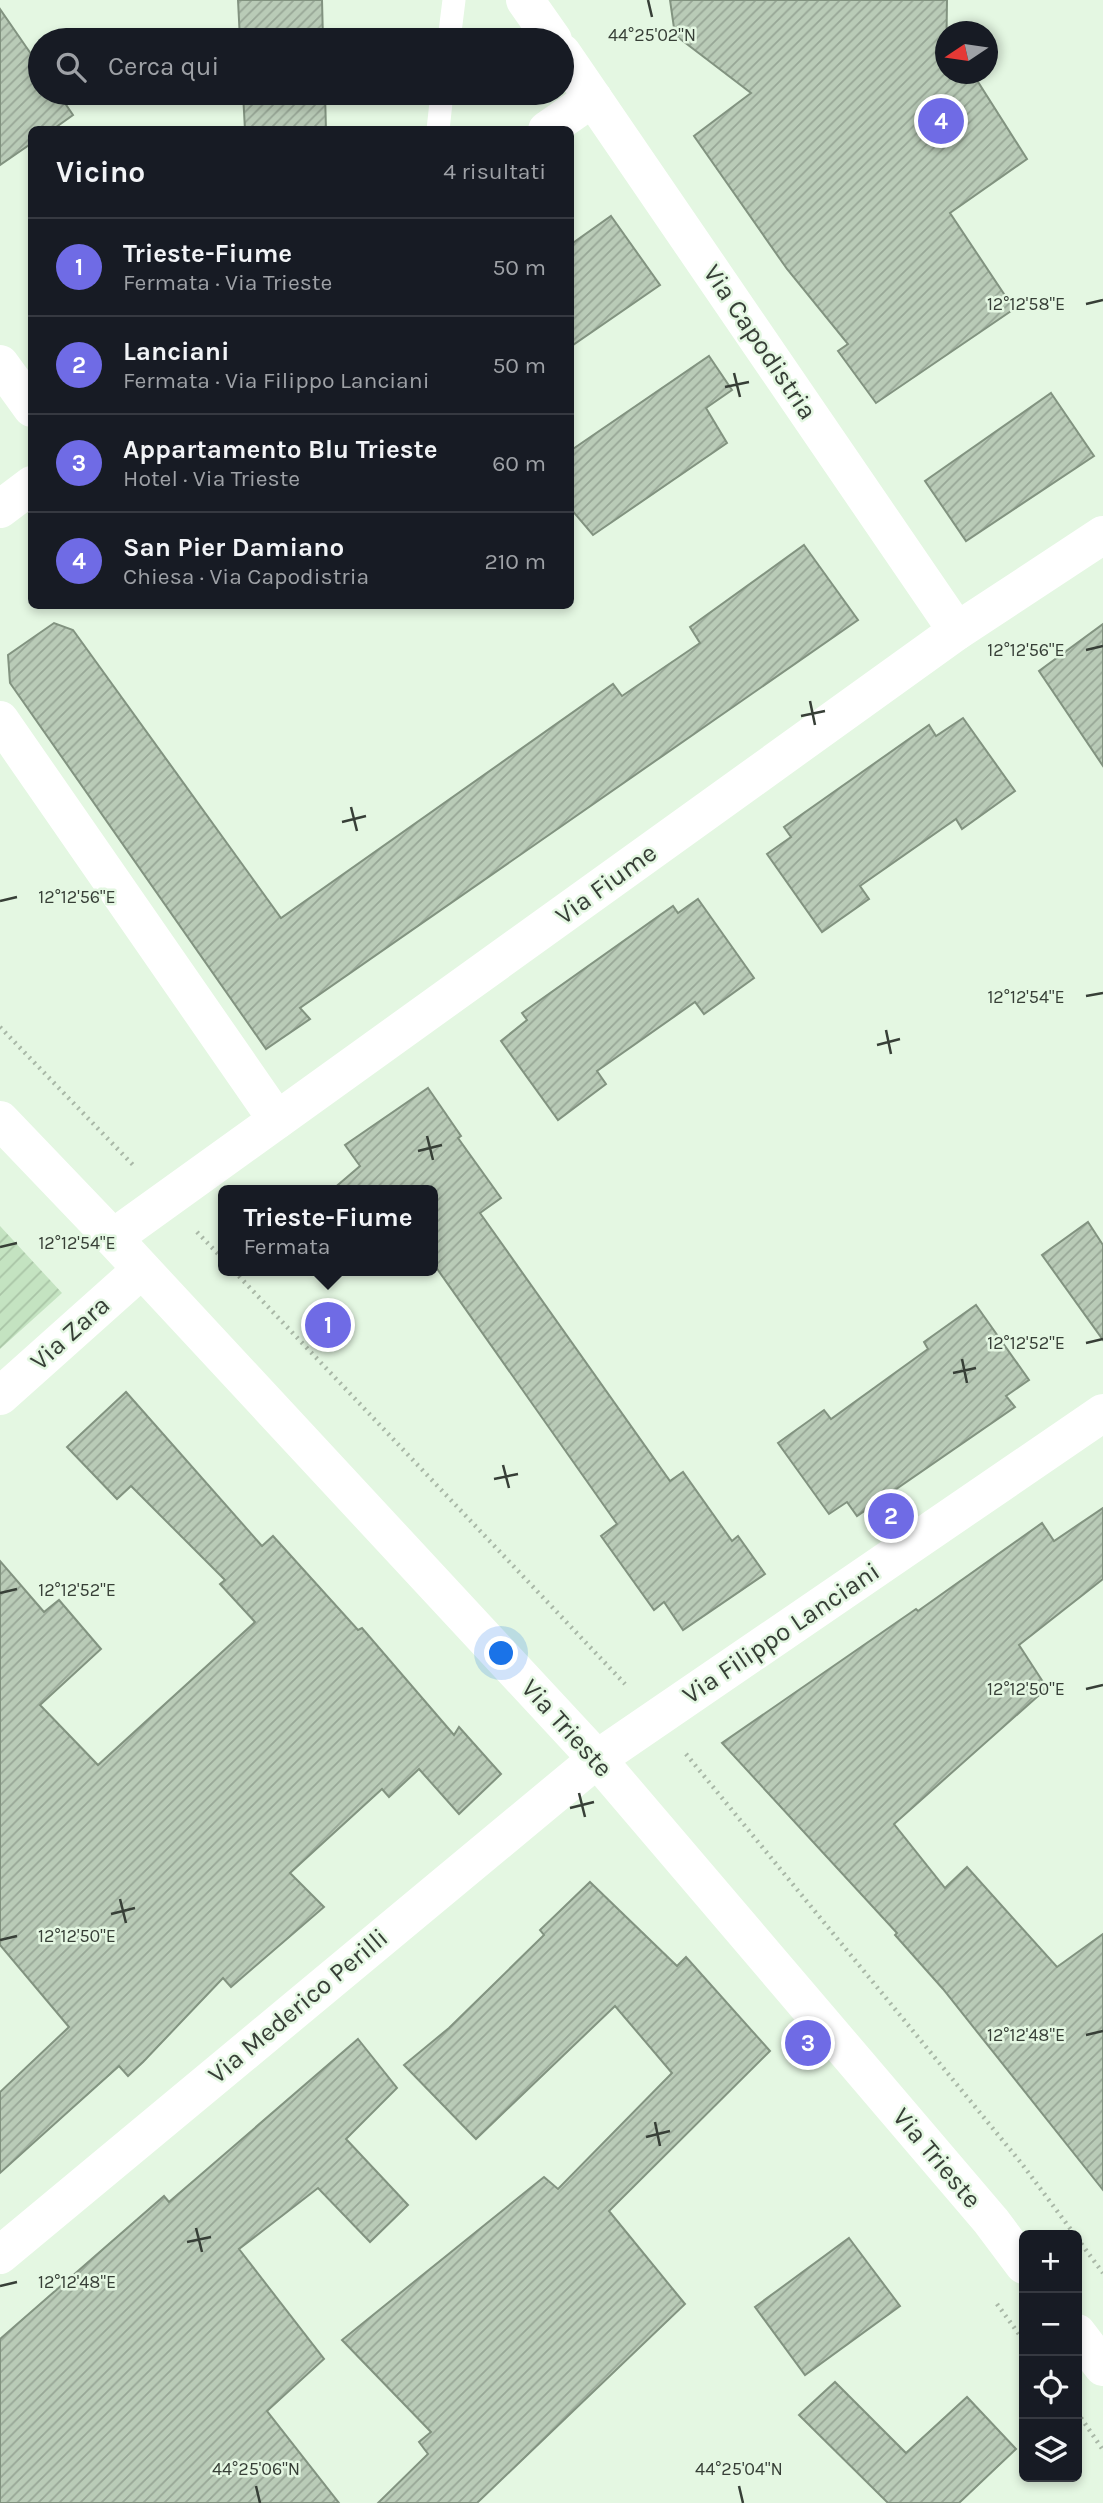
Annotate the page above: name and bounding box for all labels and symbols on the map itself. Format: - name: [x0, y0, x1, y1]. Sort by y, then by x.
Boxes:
- north arrow: [935, 21, 998, 84]
- text: 44°25'02"N: [608, 24, 696, 46]
- pin: 4: [918, 95, 964, 147]
- street label: Via Capodistria: [697, 258, 823, 426]
- text: 12°12'58"E: [987, 293, 1065, 315]
- text: 12°12'56"E: [987, 639, 1065, 661]
- street label: Via Fiume: [549, 837, 663, 931]
- text: 12°12'56"E: [38, 886, 116, 908]
- text: 12°12'54"E: [987, 986, 1065, 1008]
- text: 12°12'54"E: [38, 1232, 116, 1254]
- street label: Via Zara: [24, 1289, 116, 1377]
- pin: 1: [305, 1299, 351, 1351]
- text: 12°12'52"E: [987, 1332, 1065, 1354]
- pin: 2: [868, 1490, 914, 1542]
- street label: Via Filippo Lanciani: [677, 1556, 885, 1710]
- text: 12°12'52"E: [38, 1579, 116, 1601]
- your location: [484, 1636, 518, 1670]
- street label: Via Trieste: [515, 1673, 619, 1783]
- text: 12°12'50"E: [987, 1678, 1065, 1700]
- street label: Via Mederico Perilli: [202, 1922, 394, 2090]
- text: 12°12'50"E: [38, 1925, 116, 1947]
- pin: 3: [785, 2017, 831, 2069]
- text: 12°12'48"E: [987, 2024, 1065, 2046]
- street label: Via Trieste: [886, 2102, 988, 2214]
- text: 12°12'48"E: [38, 2271, 116, 2293]
- text: 44°25'06"N: [212, 2458, 300, 2480]
- text: 44°25'04"N: [695, 2458, 783, 2480]

